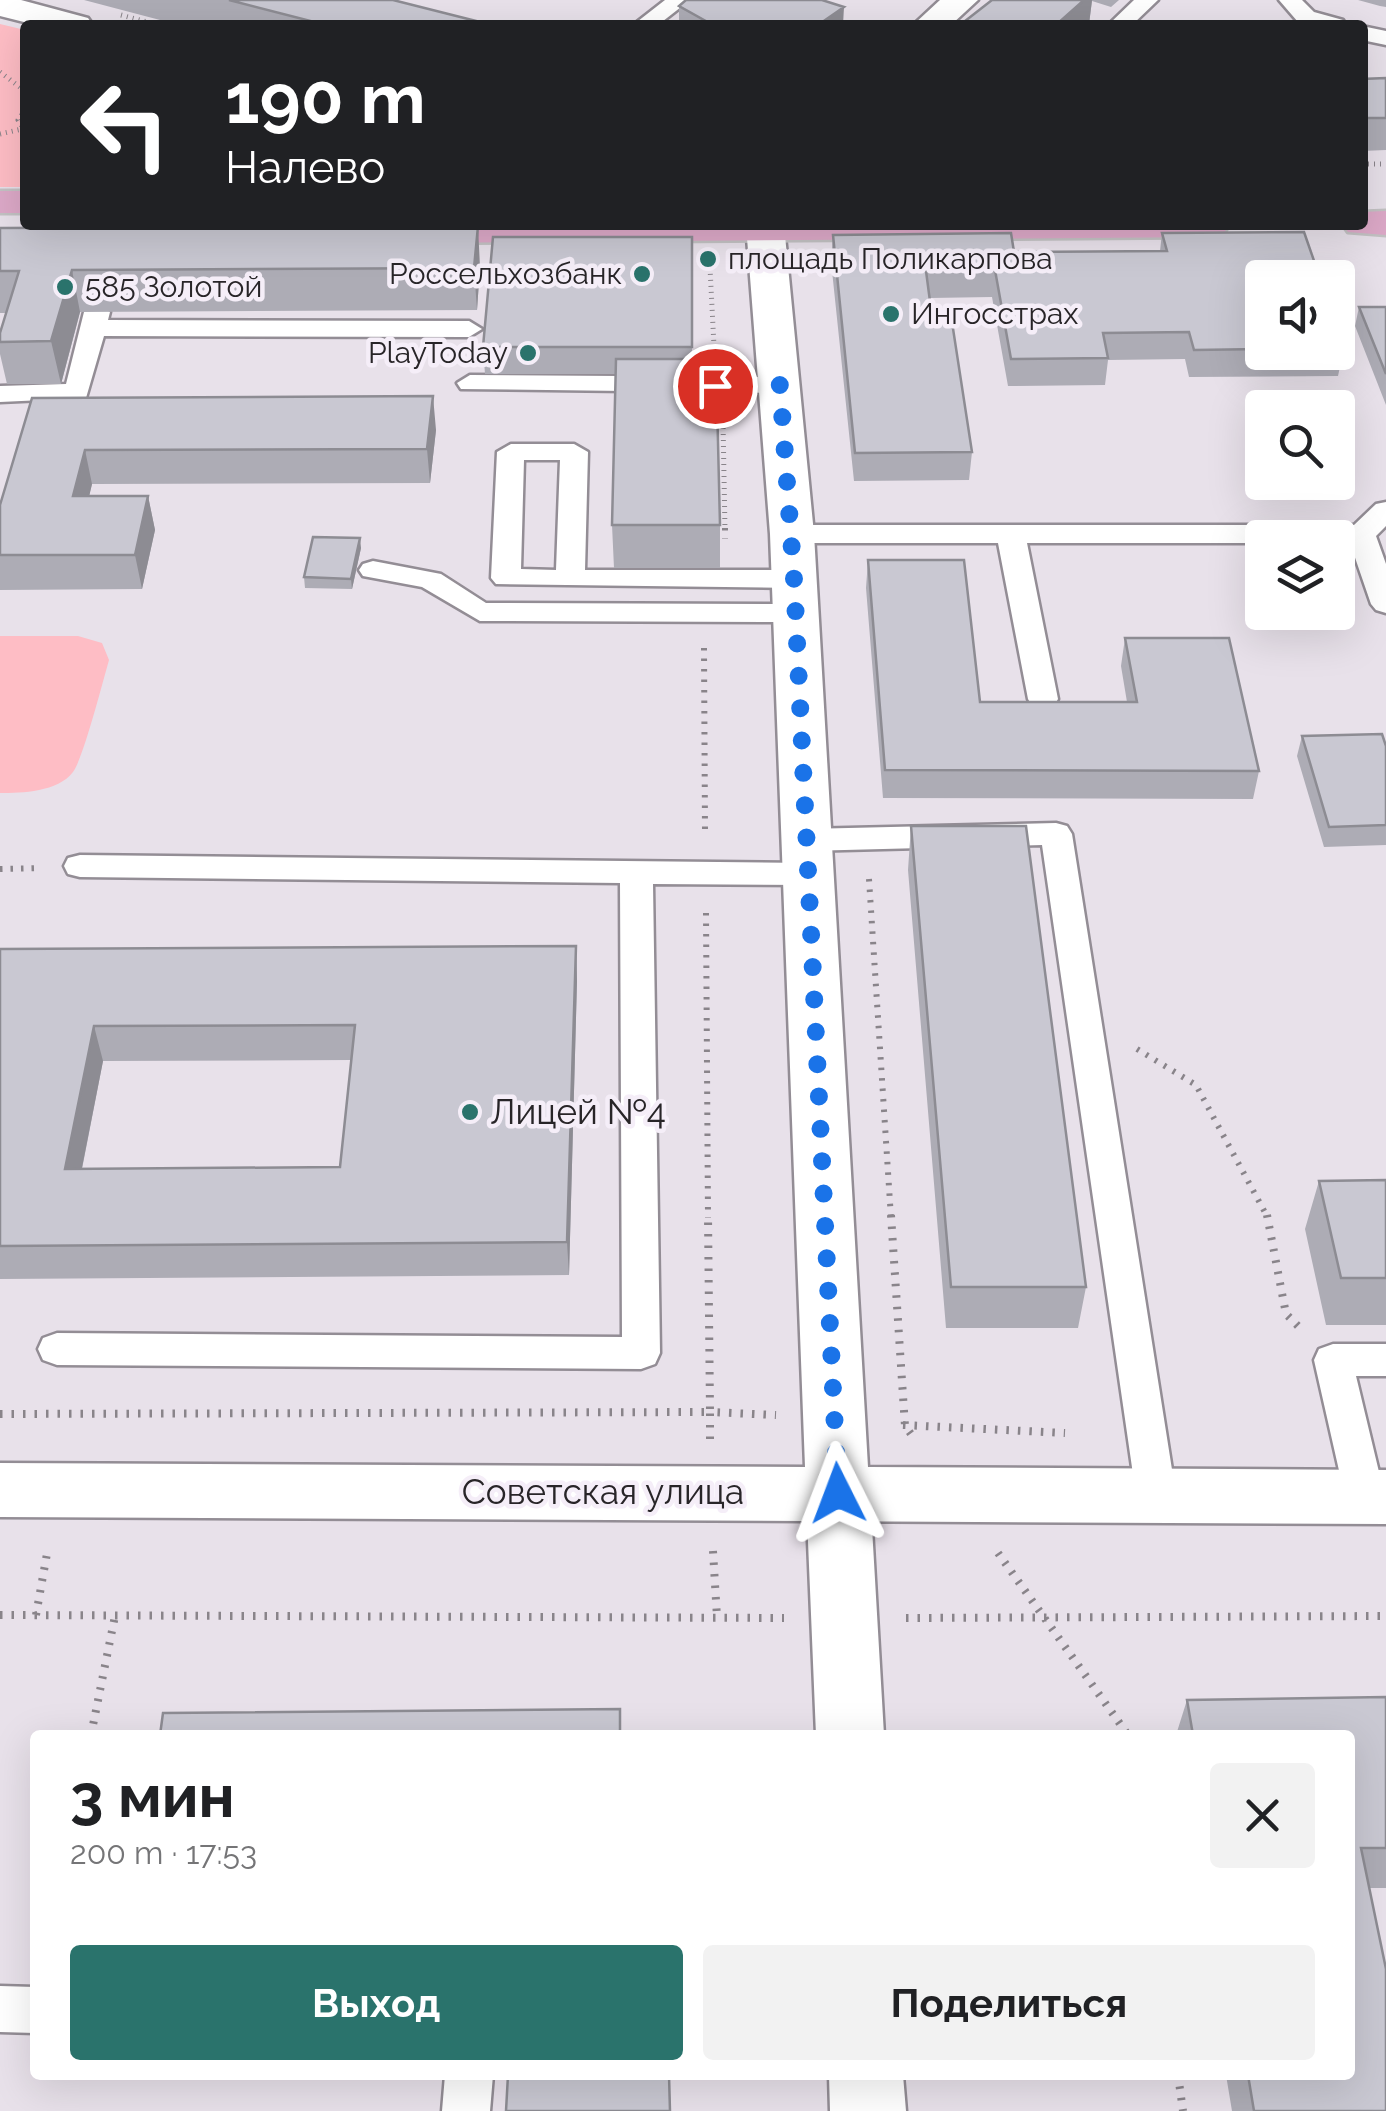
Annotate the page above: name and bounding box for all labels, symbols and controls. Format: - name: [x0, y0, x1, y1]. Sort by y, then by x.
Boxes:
- text: 190 m: [225, 57, 426, 139]
- icon: left: [60, 60, 190, 190]
- text: Налево: [225, 141, 385, 194]
- place label: площадь Поликарпова: [728, 241, 1053, 276]
- marker: площадь Поликарпова: [697, 248, 719, 270]
- place label: Россельхозбанк: [389, 256, 622, 291]
- map controls: [1245, 260, 1355, 630]
- button: sound: [1245, 260, 1355, 370]
- marker: Россельхозбанк: [631, 263, 653, 285]
- place label: 585 Золотой: [85, 269, 262, 304]
- marker: 585 Золотой: [54, 276, 76, 298]
- place label: Ингосстрах: [911, 296, 1078, 331]
- marker: Ингосстрах: [880, 303, 902, 325]
- place label: PlayToday: [368, 335, 508, 370]
- marker: PlayToday: [517, 342, 539, 364]
- pin: [673, 344, 758, 429]
- icon: arrive: [688, 359, 743, 414]
- button: search: [1245, 390, 1355, 500]
- button: layers: [1245, 520, 1355, 630]
- place label: Лицей №4: [490, 1091, 666, 1132]
- marker: Лицей №4: [459, 1101, 481, 1123]
- position arrow: [786, 1441, 890, 1545]
- street label: Советская улица: [462, 1471, 744, 1512]
- text: 3 мин: [70, 1761, 235, 1831]
- button: close: [1210, 1763, 1315, 1868]
- text: 200 m · 17:53: [70, 1834, 257, 1871]
- button: Выход: [70, 1945, 683, 2060]
- button: Поделиться: [703, 1945, 1315, 2060]

